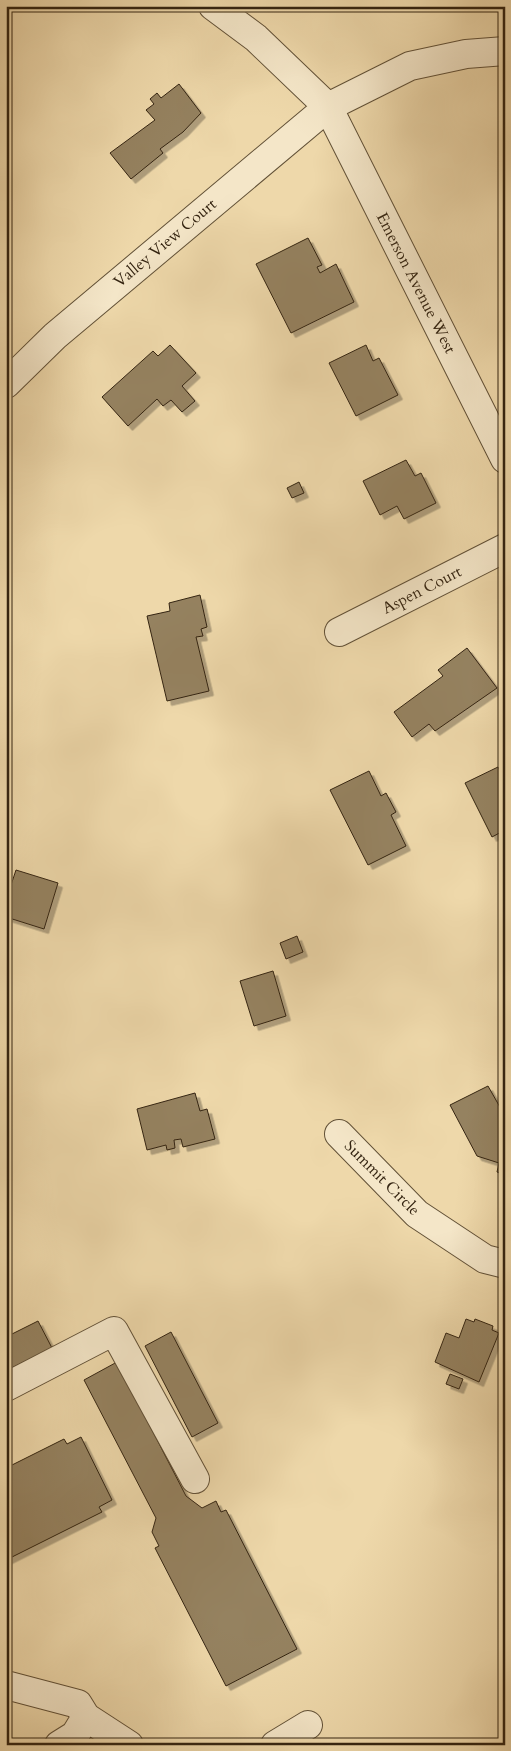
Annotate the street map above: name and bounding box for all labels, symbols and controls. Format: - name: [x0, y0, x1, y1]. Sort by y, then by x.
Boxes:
- street label: Valley View Court: [109, 193, 221, 293]
- street label: Emerson Avenue West: [371, 209, 461, 357]
- street label: Aspen Court: [378, 561, 466, 619]
- street label: Summit Circle: [339, 1135, 425, 1221]

